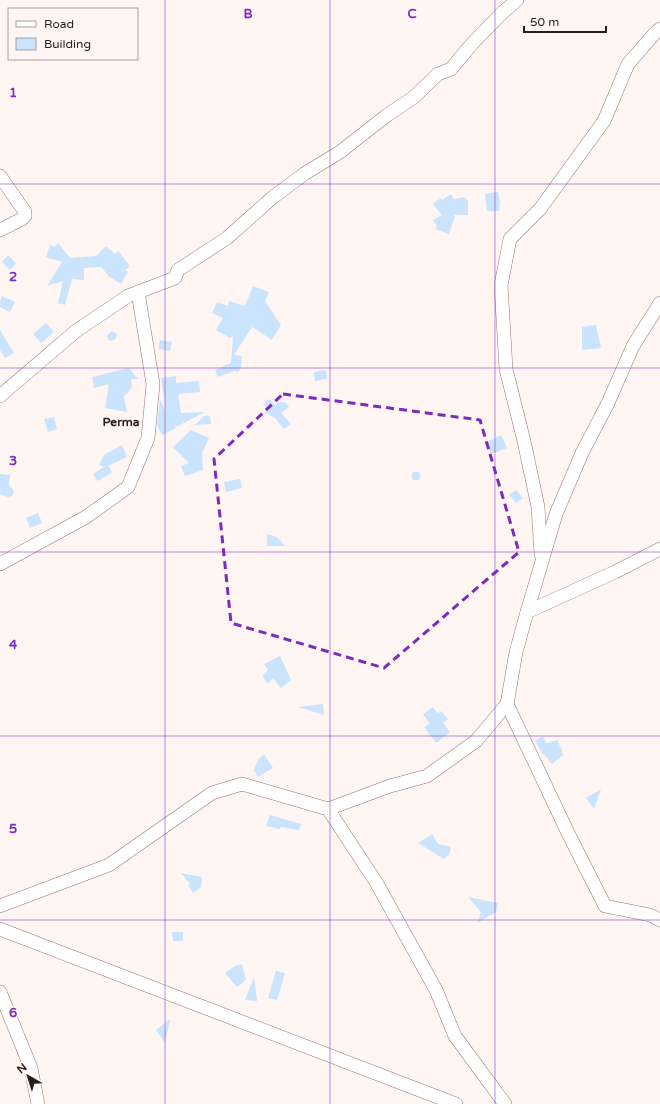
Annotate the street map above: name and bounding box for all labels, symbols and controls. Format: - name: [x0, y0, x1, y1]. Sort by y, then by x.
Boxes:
- text: B: [243, 6, 253, 22]
- text: C: [407, 6, 417, 22]
- legend: [8, 8, 138, 60]
- scale bar: [524, 8, 606, 34]
- text: 50 m: [530, 15, 559, 29]
- text: Road: [44, 17, 74, 31]
- text: Building: [44, 37, 91, 51]
- text: 1: [9, 85, 17, 101]
- text: 2: [9, 269, 17, 285]
- district label: Perma: [102, 415, 140, 429]
- text: 3: [9, 453, 17, 469]
- text: 4: [9, 637, 18, 653]
- text: 5: [9, 821, 17, 837]
- text: 6: [9, 1005, 17, 1021]
- north arrow: [8, 1056, 48, 1096]
- text: N: [14, 1061, 30, 1076]

